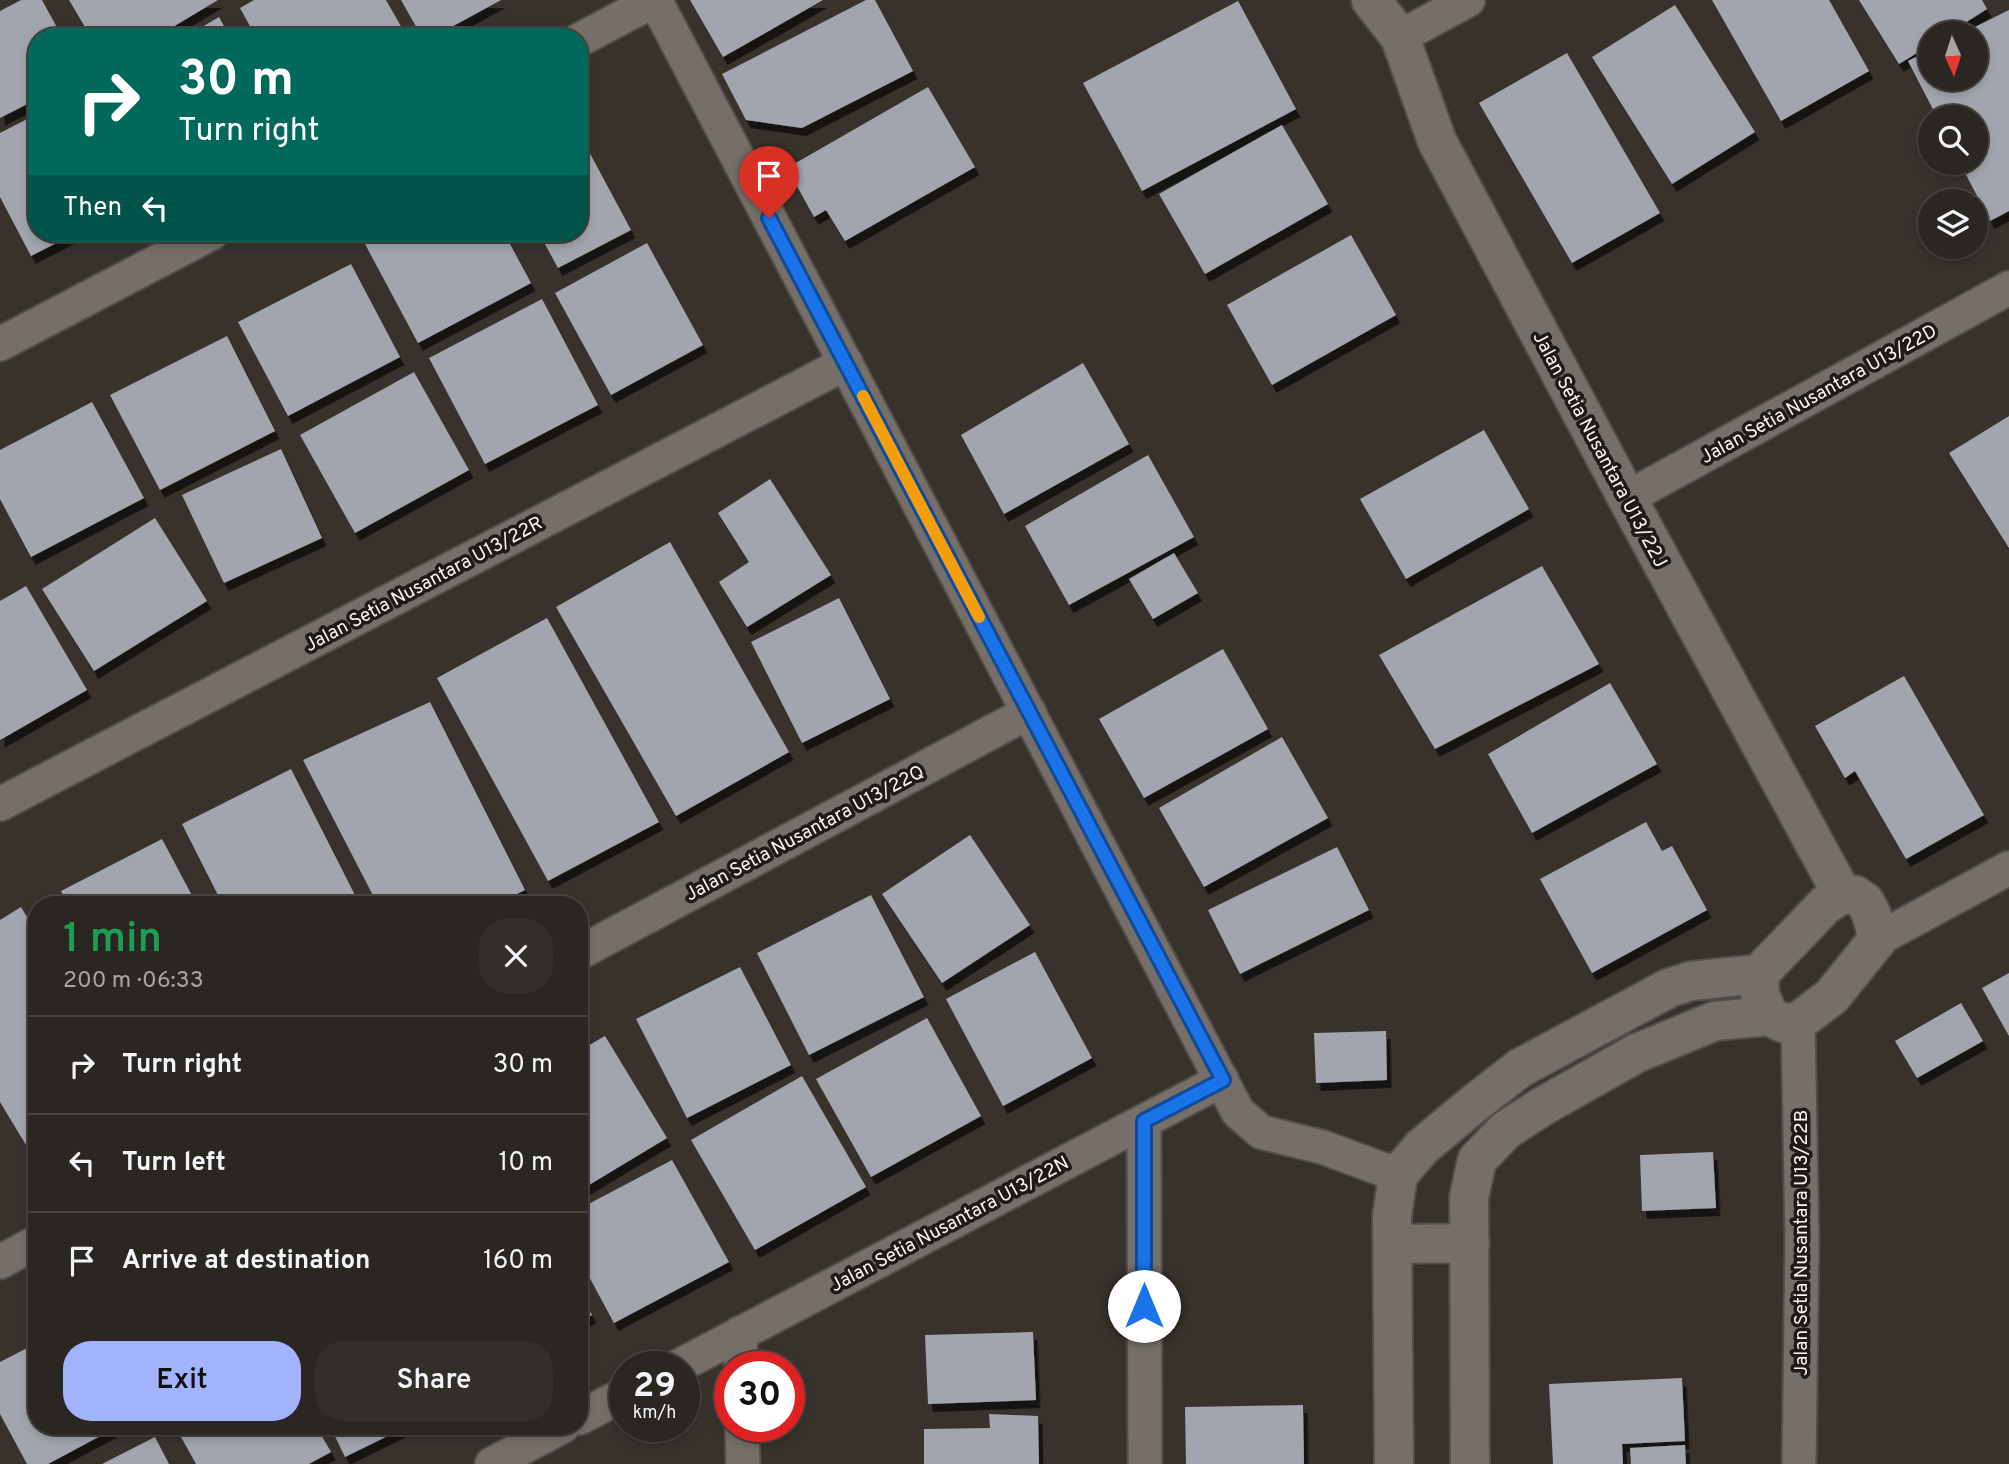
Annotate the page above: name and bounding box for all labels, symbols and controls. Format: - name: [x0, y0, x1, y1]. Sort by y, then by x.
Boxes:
- north arrow: [1918, 21, 1988, 91]
- map controls: [1918, 21, 1988, 259]
- text: 30 m: [178, 51, 294, 113]
- icon: right: [63, 56, 154, 147]
- button: search: [1918, 105, 1988, 175]
- text: Turn right: [178, 112, 320, 152]
- pin: [739, 146, 799, 218]
- icon: arrive: [750, 157, 788, 195]
- icon: left: [136, 189, 174, 227]
- button: layers: [1918, 189, 1988, 259]
- text: Then: [63, 192, 122, 225]
- street label: Jalan Setia Nusantara U13/22D: [1697, 320, 1941, 470]
- street label: Jalan Setia Nusantara U13/22J: [1527, 328, 1672, 572]
- street label: Jalan Setia Nusantara U13/22R: [301, 512, 547, 658]
- street label: Jalan Setia Nusantara U13/22Q: [681, 760, 929, 907]
- text: 1 min: [63, 914, 162, 967]
- button: close: [479, 919, 553, 993]
- text: 200 m · 06:33: [63, 967, 203, 996]
- icon: right: [63, 1046, 101, 1084]
- text: Turn right: [122, 1049, 242, 1082]
- text: 30 m: [493, 1049, 553, 1082]
- street label: Jalan Setia Nusantara U13/22B: [1790, 1110, 1814, 1376]
- icon: left: [63, 1144, 101, 1182]
- text: Turn left: [122, 1147, 226, 1180]
- text: 10 m: [498, 1147, 553, 1180]
- street label: Jalan Setia Nusantara U13/22N: [826, 1151, 1074, 1298]
- icon: arrive: [63, 1242, 101, 1280]
- text: Arrive at destination: [122, 1245, 370, 1278]
- text: 160 m: [483, 1245, 553, 1278]
- position arrow: [1107, 1269, 1181, 1343]
- button: Exit: [63, 1341, 301, 1421]
- button: Share: [315, 1341, 553, 1421]
- speed limit sign: 30: [714, 1351, 805, 1442]
- text: 29: [633, 1365, 676, 1409]
- text: km/h: [633, 1402, 676, 1425]

